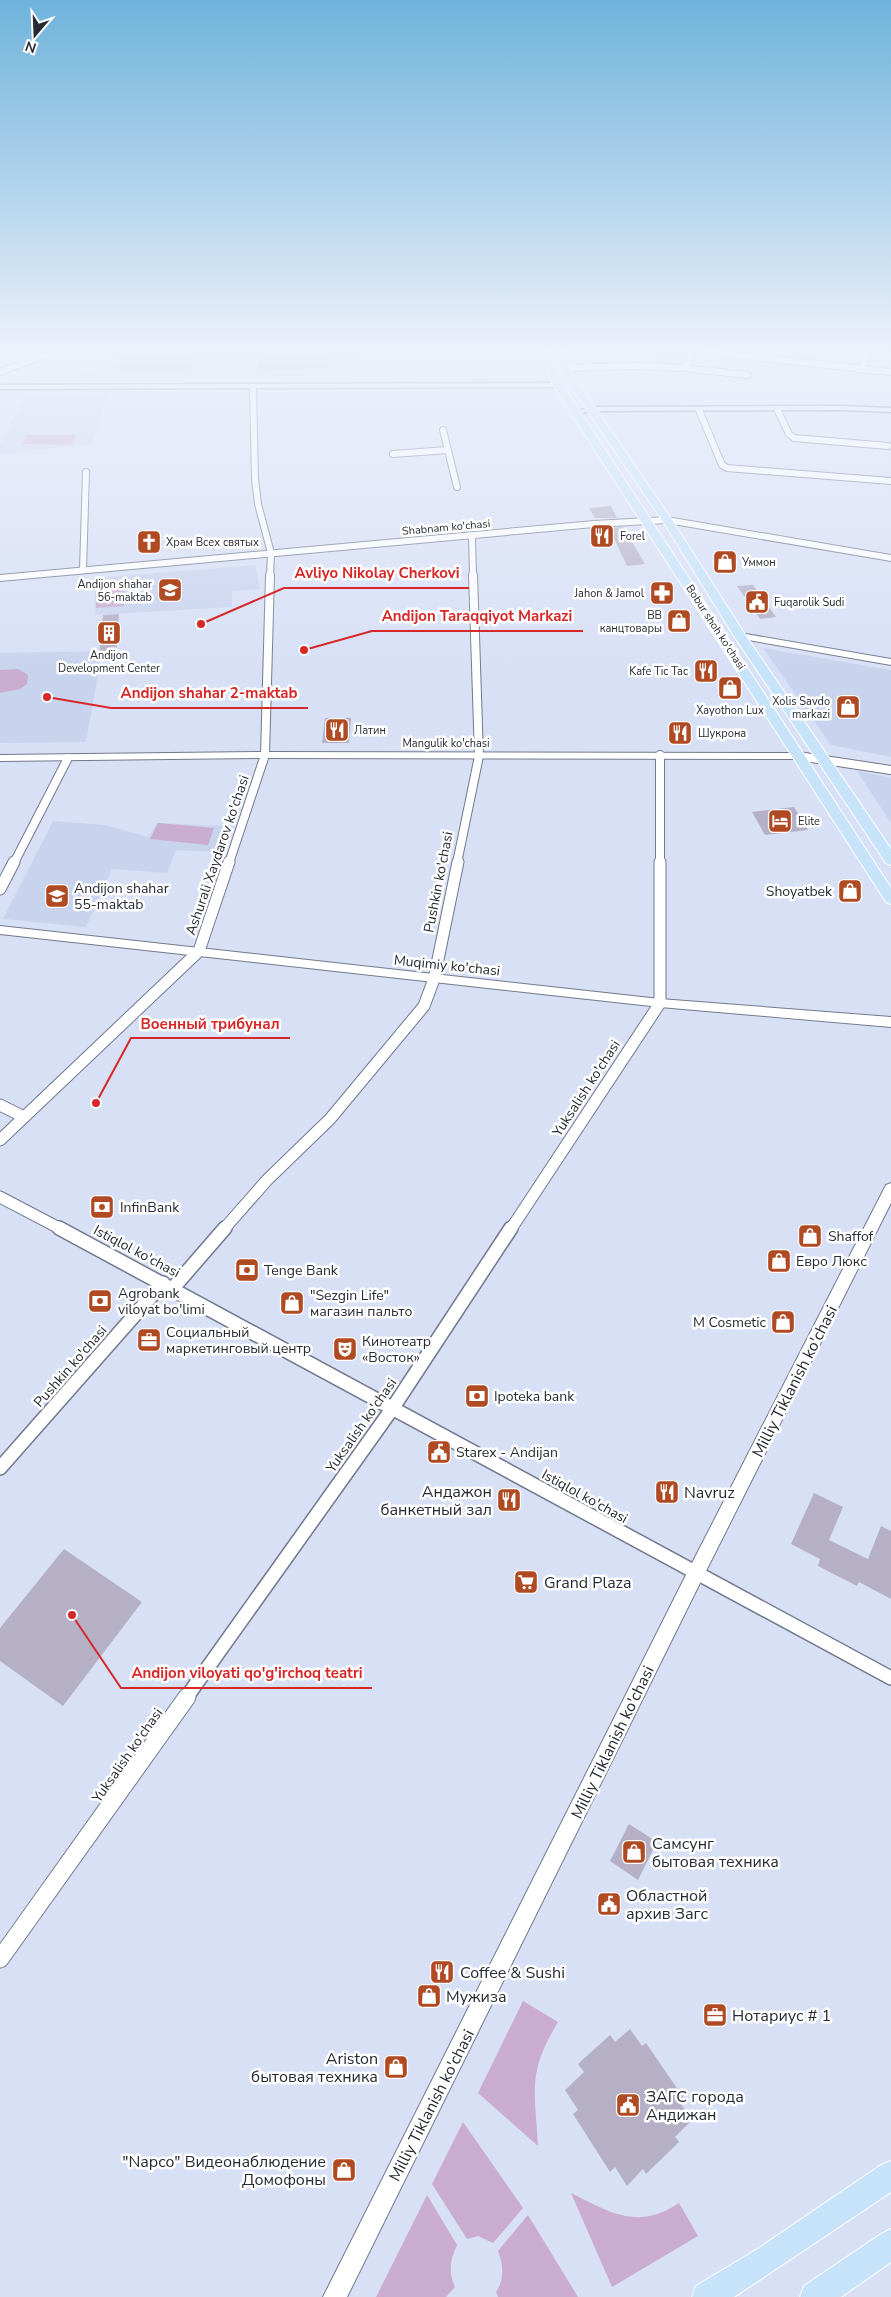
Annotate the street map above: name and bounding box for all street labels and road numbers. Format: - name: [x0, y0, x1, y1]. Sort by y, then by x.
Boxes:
- street label: Shabnam ko'chasi: [401, 516, 491, 539]
- street label: Bobur shoh ko'chasi: [682, 582, 749, 673]
- street label: Mangulik ko'chasi: [402, 736, 490, 751]
- street label: Ashurali Xaydarov ko'chasi: [181, 773, 254, 938]
- street label: Pushkin ko'chasi: [419, 830, 458, 934]
- street label: Muqimiy ko'chasi: [393, 950, 501, 981]
- street label: Yuksalish ko'chasi: [548, 1036, 625, 1141]
- street label: Istiqlol ko'chasi: [90, 1221, 183, 1282]
- street label: Milliy Tiklanish ko'chasi: [747, 1302, 843, 1461]
- street label: Pushkin ko'chasi: [30, 1321, 111, 1411]
- street label: Yuksalish ko'chasi: [321, 1374, 401, 1477]
- street label: Istiqlol ko'chasi: [538, 1465, 631, 1528]
- street label: Milliy Tiklanish ko'chasi: [566, 1662, 660, 1823]
- street label: Yuksalish ko'chasi: [87, 1704, 167, 1807]
- street label: Milliy Tiklanish ko'chasi: [384, 2026, 480, 2185]

